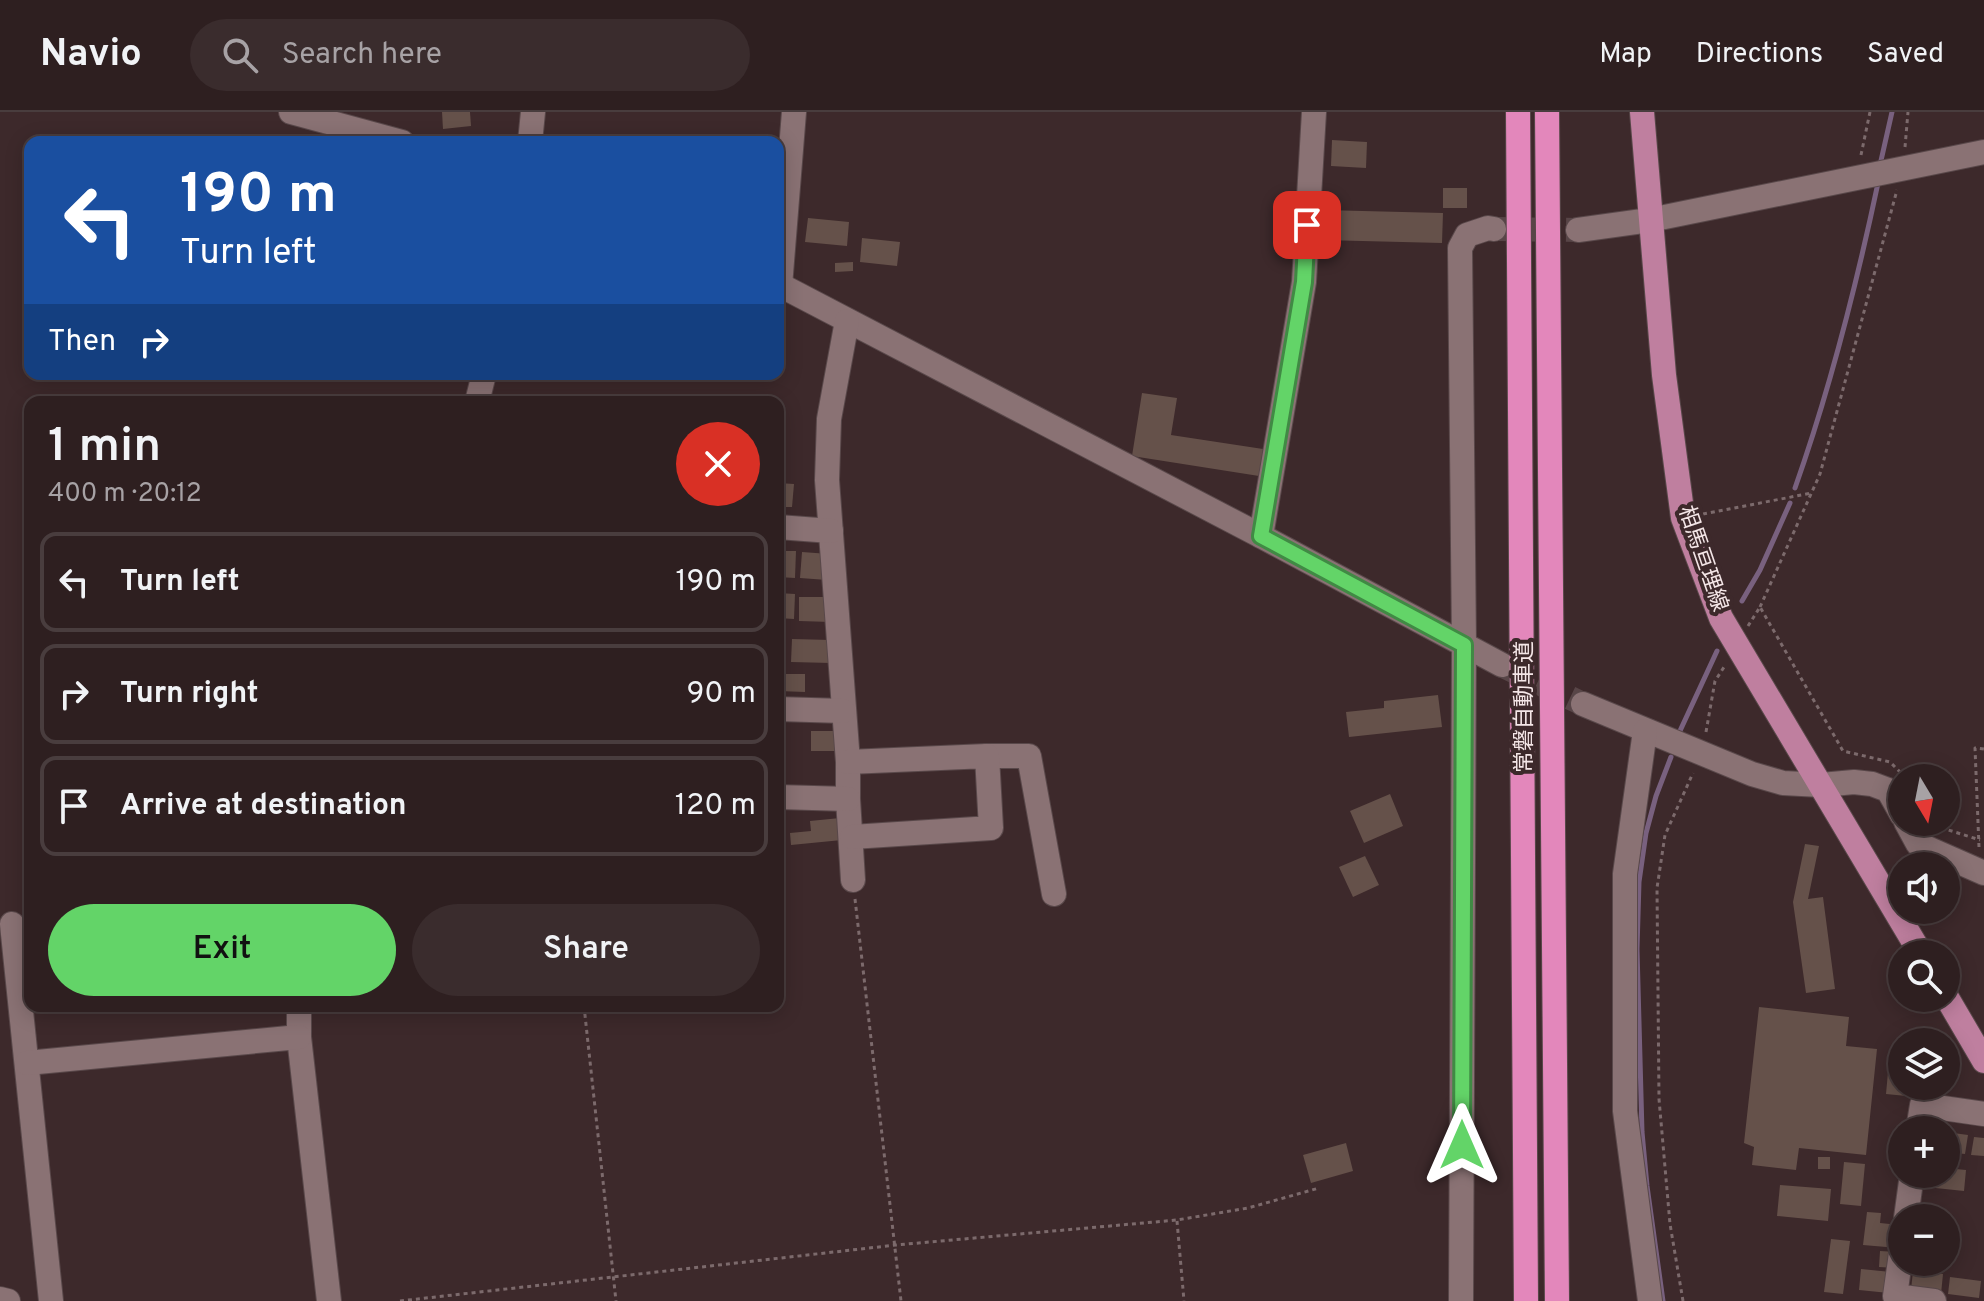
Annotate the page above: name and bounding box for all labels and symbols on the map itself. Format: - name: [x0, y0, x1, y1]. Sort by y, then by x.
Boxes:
- pin: [1273, 191, 1341, 259]
- street label: 相馬亘理線: [1671, 503, 1733, 615]
- street label: 常磐自動車道: [1512, 641, 1539, 773]
- north arrow: [1888, 764, 1960, 836]
- position arrow: [1420, 1103, 1504, 1187]

